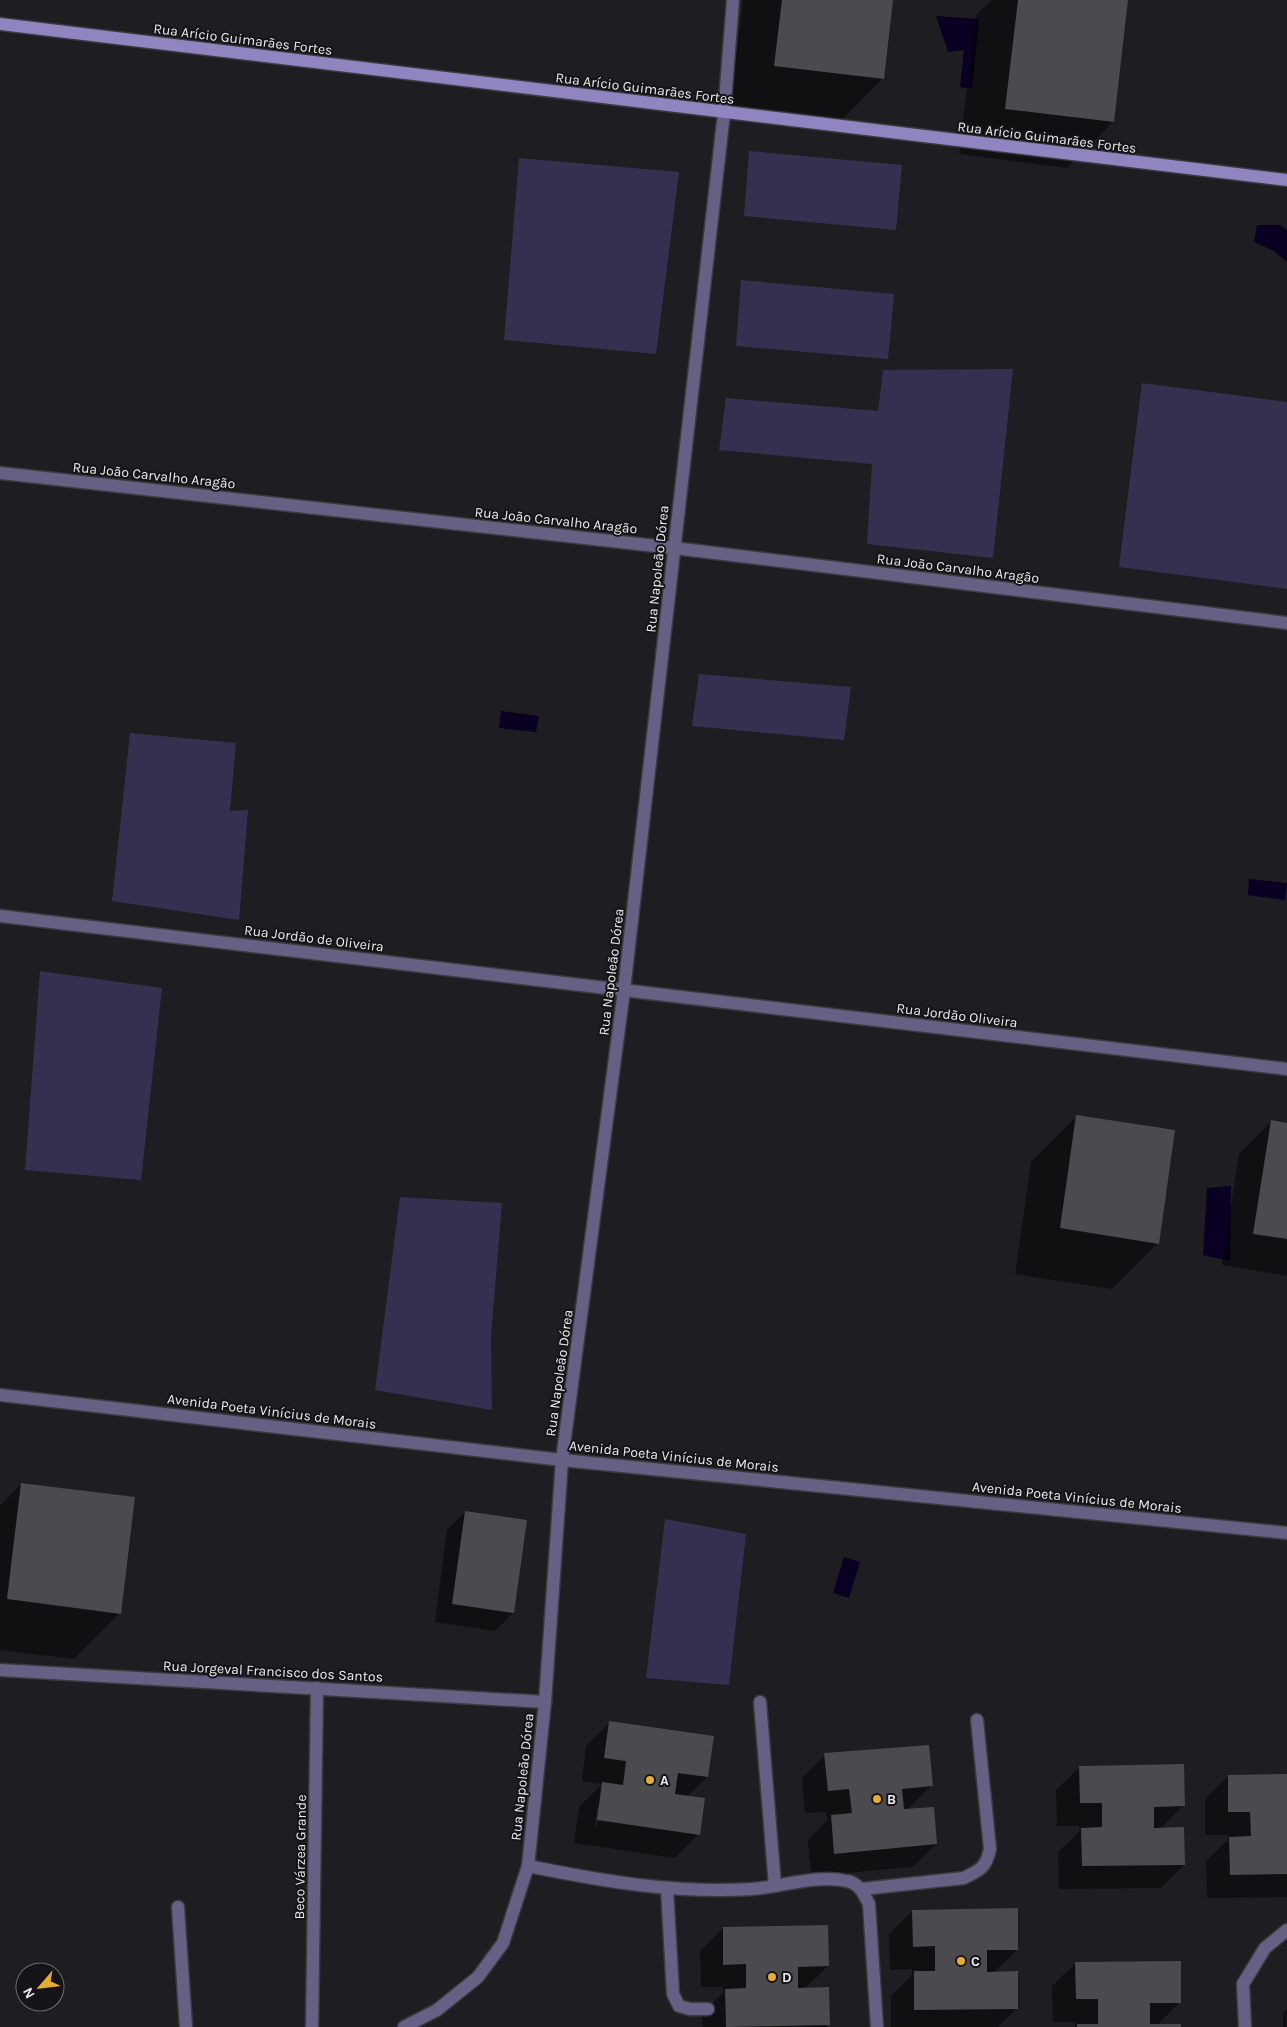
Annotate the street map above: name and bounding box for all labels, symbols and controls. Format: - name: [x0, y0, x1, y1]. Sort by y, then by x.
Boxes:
- street label: Rua Arício Guimarães Fortes: [152, 20, 333, 59]
- street label: Rua Arício Guimarães Fortes: [554, 69, 735, 108]
- street label: Rua Arício Guimarães Fortes: [956, 118, 1137, 157]
- street label: Rua João Carvalho Aragão: [72, 458, 236, 492]
- street label: Rua João Carvalho Aragão: [474, 503, 638, 537]
- street label: Rua Napoleão Dórea: [642, 505, 673, 634]
- street label: Rua João Carvalho Aragão: [876, 550, 1040, 587]
- street label: Rua Napoleão Dórea: [595, 908, 628, 1037]
- street label: Rua Jordão de Oliveira: [243, 921, 385, 955]
- street label: Rua Jordão Oliveira: [895, 1000, 1018, 1031]
- street label: Rua Napoleão Dórea: [542, 1309, 577, 1438]
- street label: Avenida Poeta Vinícius de Morais: [166, 1390, 378, 1433]
- street label: Avenida Poeta Vinícius de Morais: [568, 1437, 780, 1476]
- street label: Avenida Poeta Vinícius de Morais: [971, 1478, 1183, 1517]
- street label: Rua Jorgeval Francisco dos Santos: [163, 1657, 383, 1686]
- street label: Rua Napoleão Dórea: [507, 1713, 538, 1842]
- place label: A: [660, 1772, 669, 1789]
- marker: A: [644, 1774, 656, 1786]
- place label: B: [887, 1791, 896, 1808]
- marker: B: [871, 1793, 883, 1805]
- street label: Beco Várzea Grande: [291, 1794, 310, 1920]
- place label: C: [971, 1953, 980, 1970]
- marker: C: [955, 1955, 967, 1967]
- north arrow: [15, 1962, 65, 2012]
- place label: D: [782, 1969, 792, 1986]
- marker: D: [766, 1971, 778, 1983]
- text: N: [19, 1984, 39, 2001]

